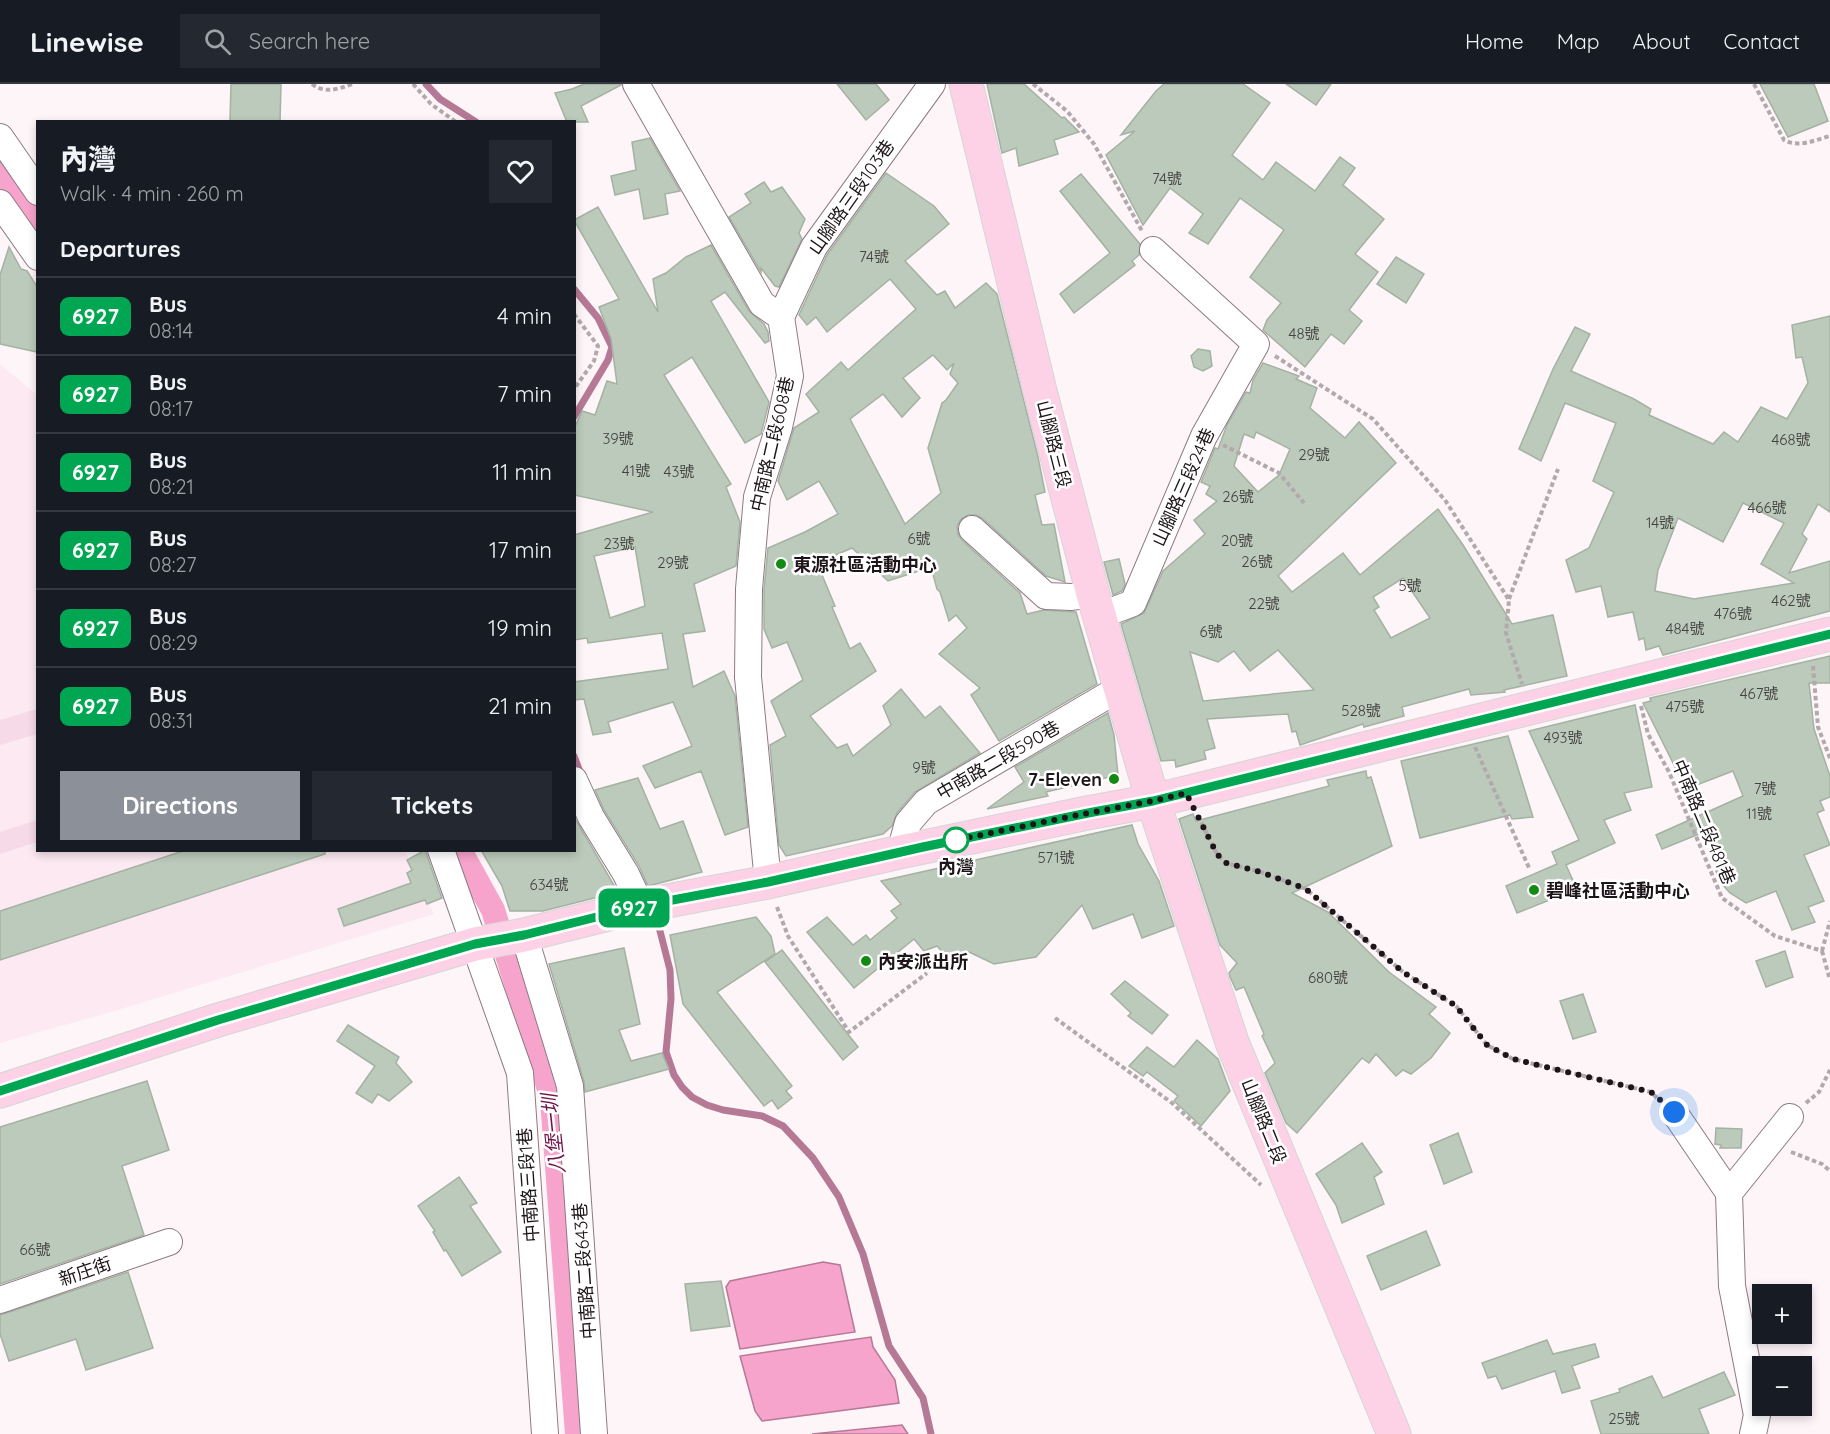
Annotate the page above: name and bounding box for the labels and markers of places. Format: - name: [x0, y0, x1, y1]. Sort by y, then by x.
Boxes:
- place label: 東源社區活動中心: [793, 553, 937, 576]
- marker: 東源社區活動中心: [774, 557, 788, 571]
- place label: 7-Eleven: [1028, 768, 1102, 791]
- marker: 7-Eleven: [1107, 772, 1121, 786]
- marker: 內灣: [943, 827, 969, 853]
- place label: 內灣: [938, 855, 974, 878]
- place label: 碧峰社區活動中心: [1546, 879, 1690, 902]
- marker: 碧峰社區活動中心: [1527, 883, 1541, 897]
- place label: 內安派出所: [878, 950, 968, 973]
- marker: 內安派出所: [859, 954, 873, 968]

